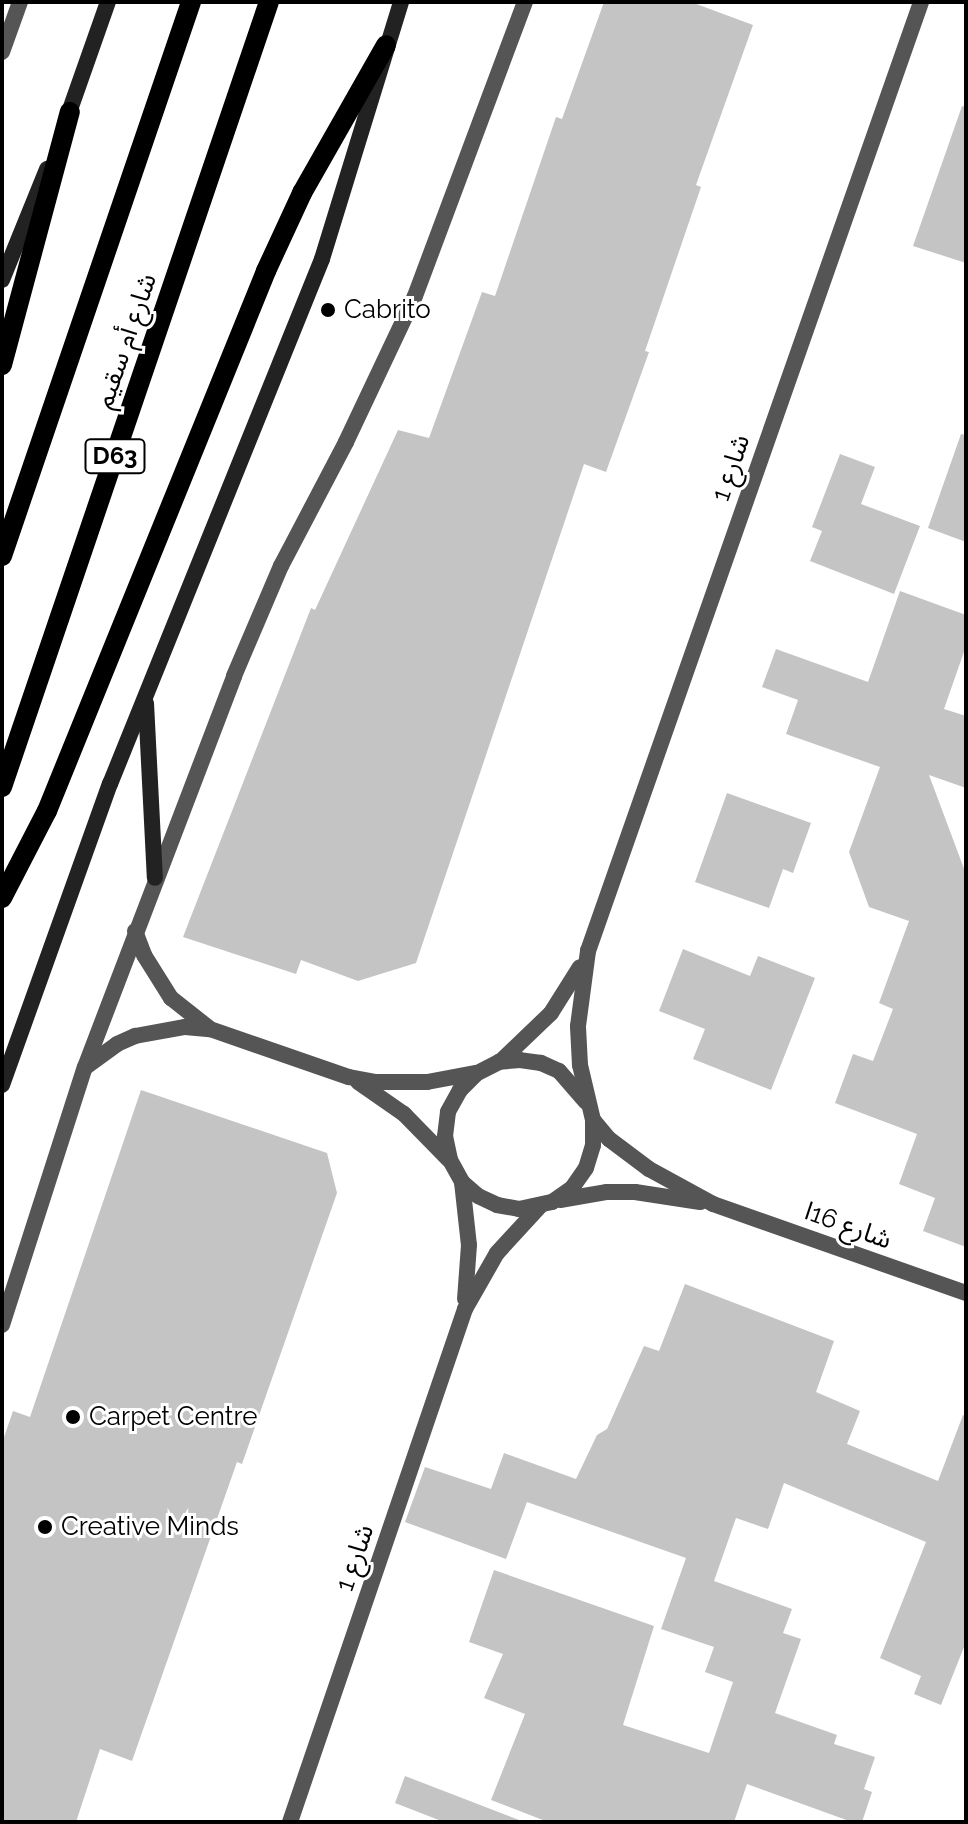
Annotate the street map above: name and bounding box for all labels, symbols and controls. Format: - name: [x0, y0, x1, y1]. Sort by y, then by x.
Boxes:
- street label: شارع أم سقيم: [88, 270, 164, 412]
- place label: Cabrito: [344, 294, 431, 326]
- marker: Cabrito: [319, 301, 337, 319]
- street label: شارع 1: [705, 431, 757, 505]
- road number: D63: [83, 436, 147, 476]
- street label: شارع 16ا: [800, 1196, 896, 1256]
- place label: Carpet Centre: [89, 1401, 257, 1433]
- marker: Carpet Centre: [64, 1408, 82, 1426]
- place label: Creative Minds: [61, 1511, 239, 1543]
- marker: Creative Minds: [36, 1518, 54, 1536]
- street label: شارع 1: [329, 1521, 381, 1595]

